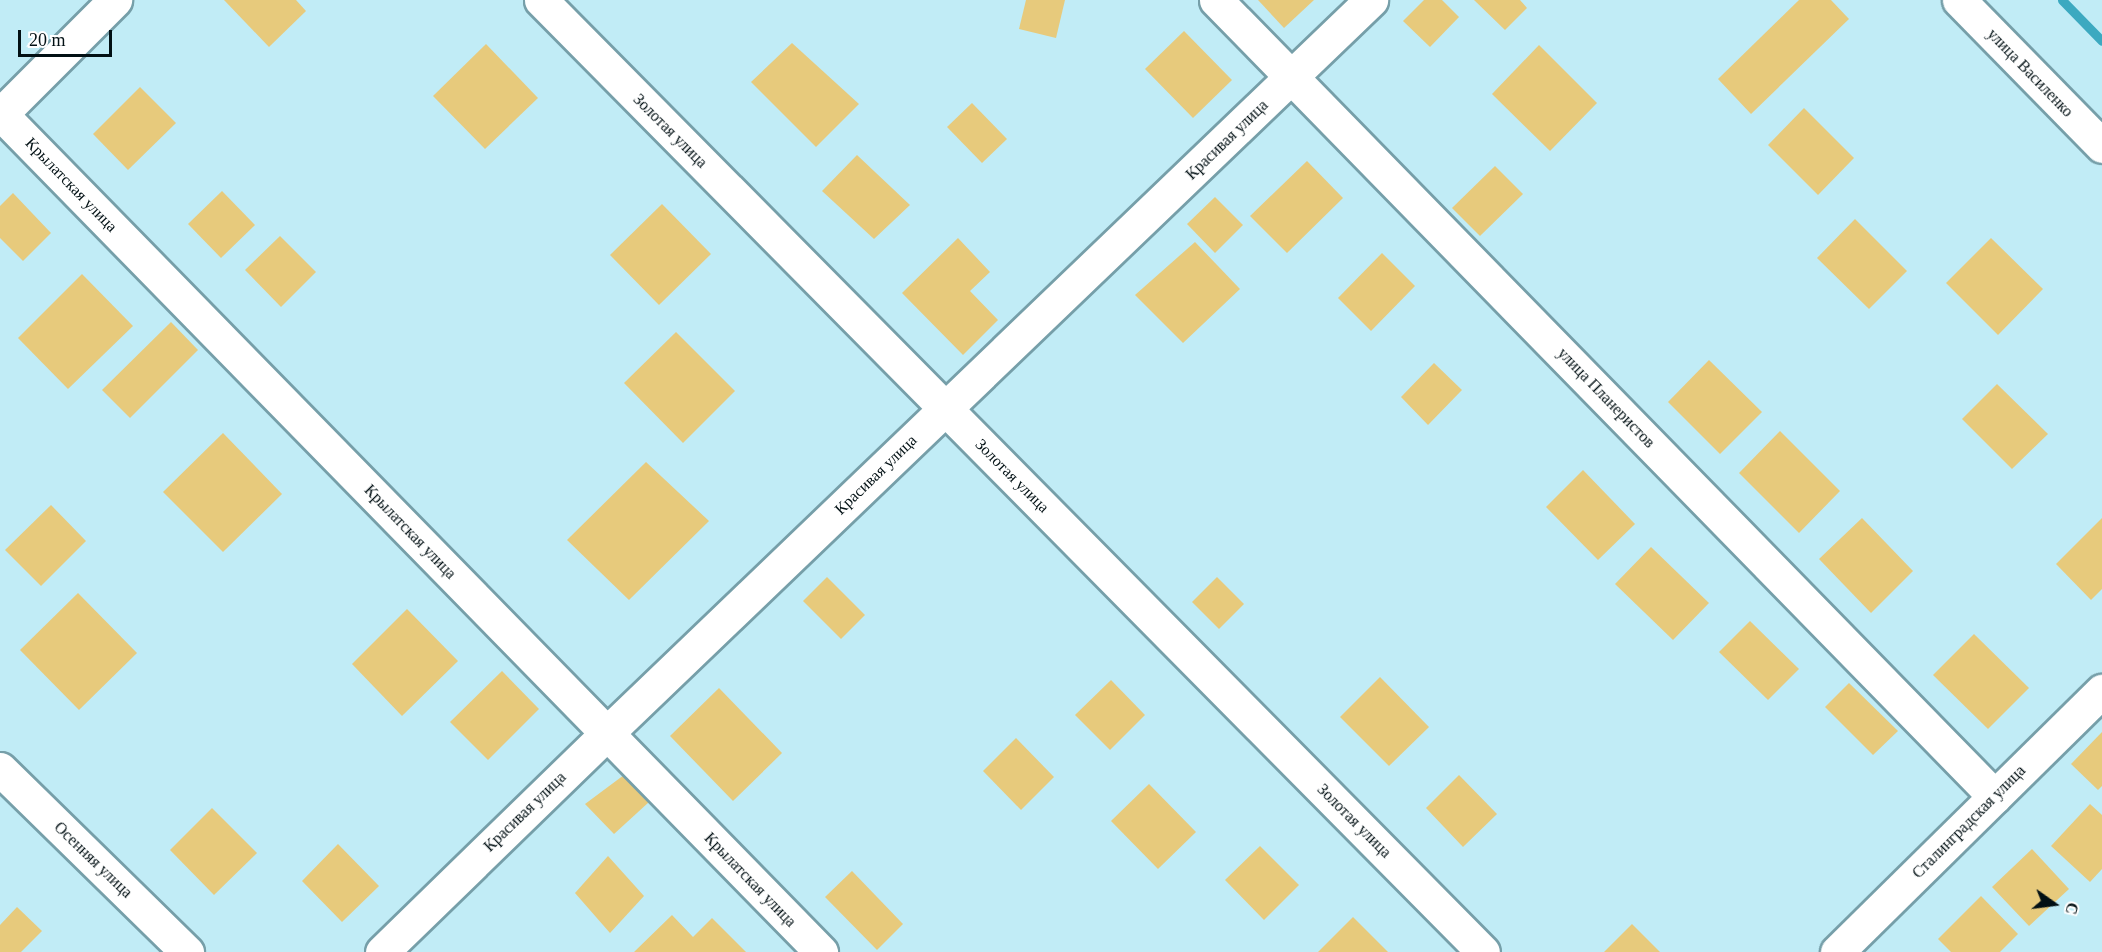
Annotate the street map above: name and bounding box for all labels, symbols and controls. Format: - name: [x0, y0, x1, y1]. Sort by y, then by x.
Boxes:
- scale bar: [21, 18, 116, 56]
- street label: улица Василенко: [1983, 25, 2077, 121]
- text: 20 m: [29, 30, 66, 50]
- street label: Золотая улица: [629, 90, 711, 172]
- street label: Красивая улица: [1182, 96, 1272, 184]
- street label: Крылатская улица: [21, 134, 121, 236]
- street label: улица Планеристов: [1553, 344, 1659, 452]
- street label: Красивая улица: [831, 431, 921, 519]
- street label: Золотая улица: [971, 435, 1053, 517]
- street label: Крылатская улица: [360, 481, 460, 583]
- street label: Сталинградская улица: [1908, 761, 2030, 883]
- street label: Красивая улица: [480, 768, 570, 856]
- street label: Золотая улица: [1313, 780, 1395, 862]
- street label: Осенняя улица: [50, 818, 136, 902]
- street label: Крылатская улица: [700, 829, 800, 931]
- north arrow: [2024, 874, 2084, 934]
- text: С: [2062, 901, 2082, 916]

